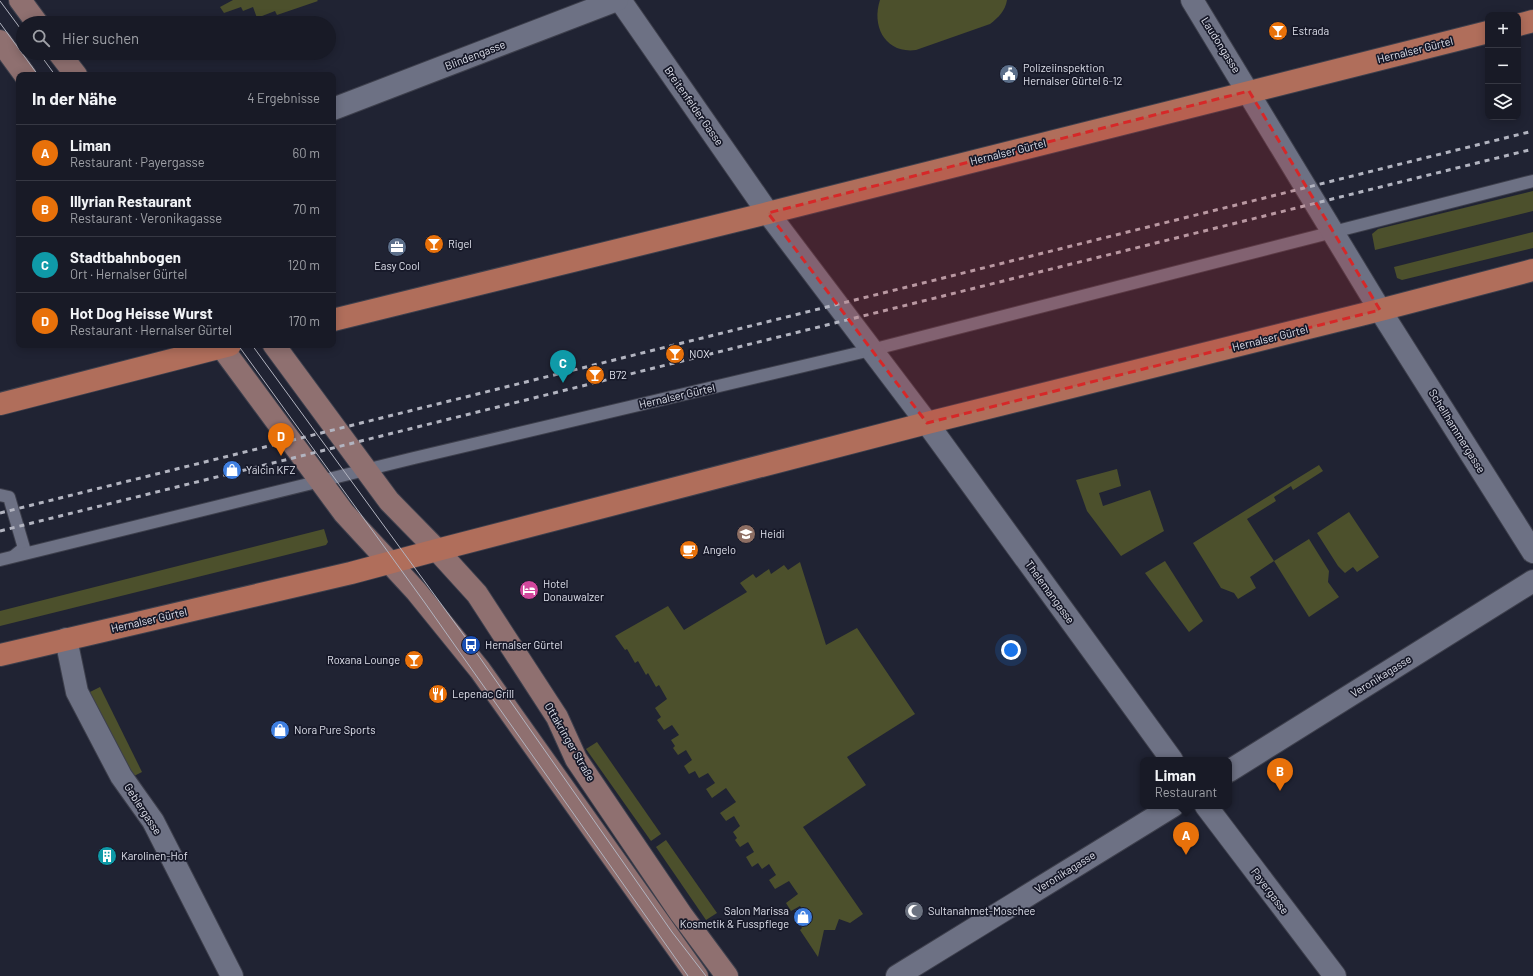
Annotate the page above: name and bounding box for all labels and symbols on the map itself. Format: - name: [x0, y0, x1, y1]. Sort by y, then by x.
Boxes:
- street label: Laudongasse: [1199, 14, 1244, 75]
- bar icon: Estrada: [1267, 20, 1289, 42]
- place label: Estrada: [1292, 24, 1329, 37]
- street label: Hernalser Gürtel: [1376, 34, 1454, 65]
- street label: Blindengasse: [443, 37, 507, 72]
- place label: Polizeiinspektion Hernalser Gürtel 6-12: [1023, 61, 1123, 87]
- public building icon: Polizeiinspektion Hernalser Gürtel 6-12: [998, 63, 1020, 85]
- street label: Breitenfelder Gasse: [662, 64, 727, 148]
- street label: Hernalser Gürtel: [969, 136, 1047, 167]
- bar icon: Rigel: [423, 233, 445, 255]
- office icon: Easy Cool: [386, 236, 408, 258]
- place label: Rigel: [448, 237, 472, 250]
- place label: Easy Cool: [374, 259, 420, 272]
- street label: Hernalser Gürtel: [1231, 322, 1309, 353]
- bar icon: NOX: [664, 343, 686, 365]
- place label: NOX: [689, 347, 710, 360]
- pin: C: [550, 350, 576, 383]
- bar icon: B72: [584, 364, 606, 386]
- place label: B72: [609, 368, 627, 381]
- street label: Hernalser Gürtel: [638, 380, 716, 411]
- street label: Schellhammergasse: [1426, 387, 1488, 475]
- pin: D: [268, 423, 294, 456]
- shop icon: Yalcin KFZ: [221, 459, 243, 481]
- place label: Yalcin KFZ: [246, 463, 296, 476]
- school or university icon: Heidi: [735, 523, 757, 545]
- place label: Heidi: [760, 527, 785, 540]
- cafe icon: Angelo: [678, 539, 700, 561]
- place label: Angelo: [703, 543, 736, 556]
- street label: Thelemangasse: [1023, 558, 1078, 626]
- place label: Hotel Donauwalzer: [543, 577, 604, 603]
- hotel icon: Hotel Donauwalzer: [518, 579, 540, 601]
- street label: Hernalser Gürtel: [110, 604, 188, 635]
- bus stop icon: Hernalser Gürtel: [460, 634, 482, 656]
- place label: Hernalser Gürtel: [485, 638, 563, 651]
- your location: [1001, 640, 1021, 660]
- bar icon: Roxana Lounge: [403, 649, 425, 671]
- street label: Veronikagasse: [1348, 652, 1414, 699]
- place label: Roxana Lounge: [327, 653, 400, 666]
- restaurant icon: Lepenac Grill: [427, 683, 449, 705]
- place label: Lepenac Grill: [452, 687, 514, 700]
- street label: Ottakringer Straße: [543, 700, 598, 784]
- shop icon: Nora Pure Sports: [269, 719, 291, 741]
- place label: Nora Pure Sports: [294, 723, 376, 736]
- pin: B: [1267, 758, 1293, 791]
- street label: Geblergasse: [122, 781, 165, 837]
- pin: A: [1173, 822, 1199, 855]
- building icon: Karolinen-Hof: [96, 845, 118, 867]
- street label: Veronikagasse: [1032, 848, 1098, 895]
- place label: Karolinen-Hof: [121, 849, 188, 862]
- street label: Payergasse: [1249, 865, 1292, 916]
- mosque icon: Sultanahmet-Moschee: [903, 900, 925, 922]
- place label: Salon Marissa Kosmetik & Fusspflege: [680, 904, 789, 930]
- place label: Sultanahmet-Moschee: [928, 904, 1036, 917]
- shop icon: Salon Marissa Kosmetik & Fusspflege: [792, 906, 814, 928]

